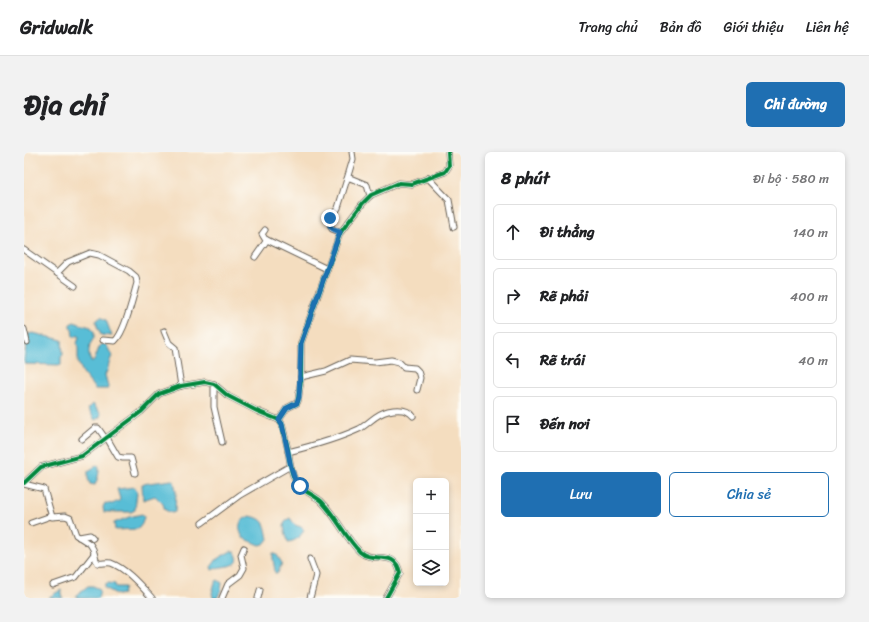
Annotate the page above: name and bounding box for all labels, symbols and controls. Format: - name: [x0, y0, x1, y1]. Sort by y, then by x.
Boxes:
- text: Gridwalk: [20, 11, 93, 44]
- text: Trang chủ: [578, 15, 638, 40]
- text: Bản đồ: [660, 15, 701, 40]
- text: Giới thiệu: [723, 15, 784, 40]
- text: Liên hệ: [806, 15, 849, 40]
- text: Địa chỉ: [24, 80, 106, 129]
- button: Chỉ đường: [746, 82, 845, 127]
- text: 8 phút: [501, 163, 550, 193]
- text: Đi bộ · 580 m: [753, 167, 829, 190]
- route end: [321, 209, 339, 227]
- text: Đi thẳng: [540, 219, 595, 245]
- icon: ahead: [502, 221, 524, 243]
- text: 140 m: [793, 221, 828, 244]
- text: Rẽ phải: [540, 283, 588, 309]
- icon: right: [502, 285, 524, 307]
- text: 400 m: [790, 285, 828, 308]
- text: Rẽ trái: [540, 347, 585, 373]
- icon: left: [502, 349, 524, 371]
- text: 40 m: [798, 349, 828, 372]
- text: Đến nơi: [540, 411, 590, 437]
- icon: arrive: [502, 413, 524, 435]
- button: Lưu: [501, 472, 661, 517]
- button: Chia sẻ: [669, 472, 829, 517]
- route start: [291, 477, 309, 495]
- map controls: [413, 478, 449, 586]
- button: +: [413, 478, 449, 514]
- button: −: [413, 514, 449, 550]
- button: layers: [413, 550, 449, 586]

